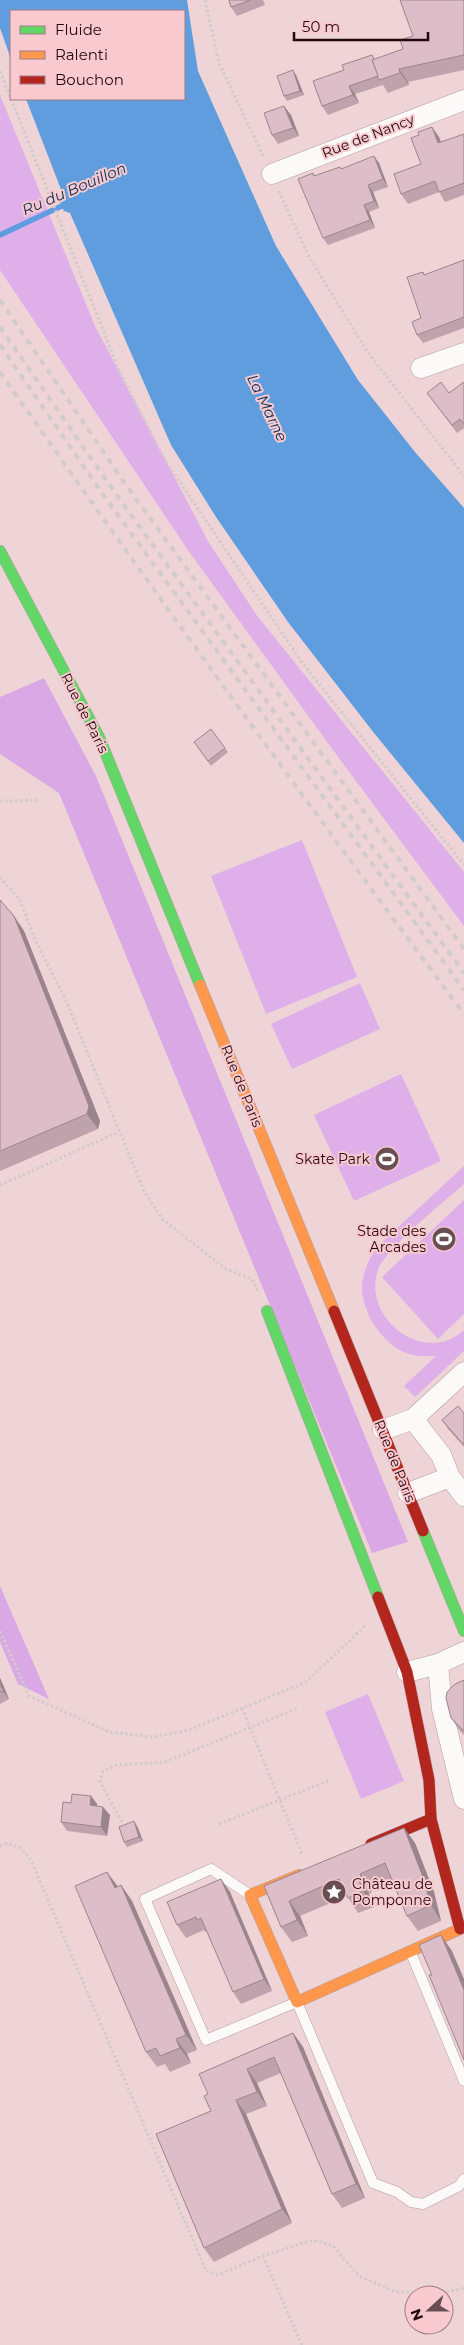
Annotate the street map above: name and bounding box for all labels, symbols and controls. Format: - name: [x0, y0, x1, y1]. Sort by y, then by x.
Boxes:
- legend: [10, 10, 185, 100]
- scale bar: [294, 10, 428, 42]
- text: 50 m: [302, 17, 340, 36]
- text: Fluide: [55, 20, 102, 39]
- text: Ralenti: [55, 45, 108, 64]
- text: Bouchon: [55, 70, 124, 89]
- street label: Rue de Nancy: [319, 110, 417, 162]
- water label: Ru du Bouillon: [19, 158, 129, 219]
- water label: La Marne: [243, 371, 292, 444]
- street label: Rue de Paris: [57, 670, 113, 756]
- street label: Rue de Paris: [217, 1042, 267, 1130]
- sports icon: Skate Park: [374, 1146, 400, 1172]
- place label: Skate Park: [295, 1150, 371, 1168]
- place label: Stade des Arcades: [357, 1222, 426, 1256]
- sports icon: Stade des Arcades: [431, 1226, 457, 1252]
- street label: Rue de Paris: [370, 1417, 420, 1505]
- place label: Château de Pomponne: [352, 1875, 433, 1909]
- place icon: Château de Pomponne: [321, 1879, 347, 1905]
- north arrow: [404, 2285, 454, 2335]
- text: N: [406, 2306, 427, 2323]

